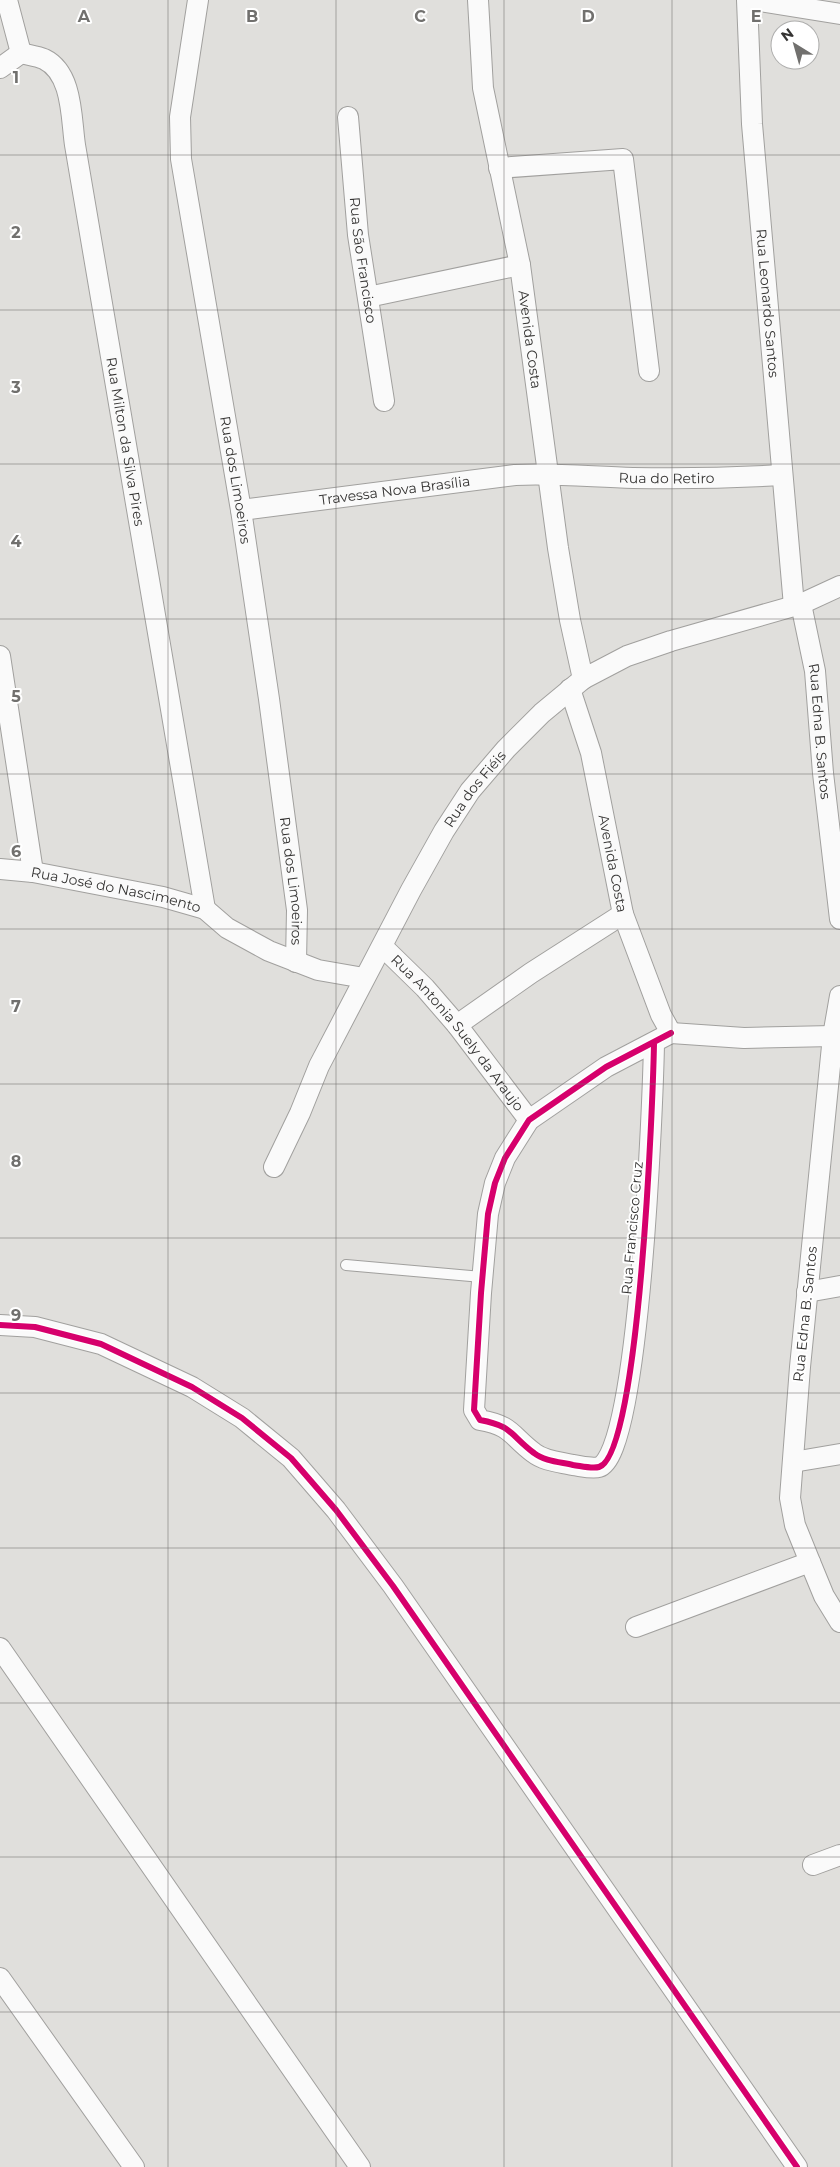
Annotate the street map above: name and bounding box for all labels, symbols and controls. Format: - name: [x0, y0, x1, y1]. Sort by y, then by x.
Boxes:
- text: A: [77, 7, 91, 26]
- text: B: [246, 7, 258, 26]
- text: C: [414, 7, 426, 26]
- text: D: [581, 7, 595, 26]
- text: E: [751, 7, 761, 26]
- north arrow: [770, 20, 820, 70]
- text: N: [777, 24, 797, 45]
- text: 1: [13, 68, 19, 87]
- street label: Rua São Francisco: [346, 196, 381, 325]
- text: 2: [11, 223, 21, 242]
- street label: Rua Leonardo Santos: [752, 228, 783, 379]
- street label: Avenida Costa: [514, 289, 546, 390]
- street label: Rua Milton da Silva Pires: [102, 356, 149, 528]
- text: 3: [10, 378, 21, 397]
- street label: Rua dos Limoeiros: [216, 415, 255, 545]
- street label: Rua do Retiro: [618, 469, 715, 487]
- street label: Travessa Nova Brasília: [318, 472, 471, 509]
- text: 4: [10, 532, 22, 551]
- street label: Rua Edna B. Santos: [805, 662, 835, 800]
- text: 5: [11, 687, 21, 706]
- street label: Rua dos Fiéis: [440, 747, 510, 831]
- street label: Avenida Costa: [594, 813, 631, 914]
- street label: Rua dos Limoeiros: [276, 816, 306, 946]
- text: 6: [11, 842, 21, 861]
- street label: Rua José do Nascimento: [30, 863, 203, 916]
- street label: Rua Antonia Suely da Araujo: [387, 951, 528, 1115]
- text: 7: [11, 997, 21, 1016]
- text: 8: [11, 1152, 21, 1171]
- street label: Rua Francisco Cruz: [617, 1161, 647, 1295]
- street label: Rua Edna B. Santos: [789, 1245, 821, 1383]
- text: 9: [11, 1306, 21, 1325]

